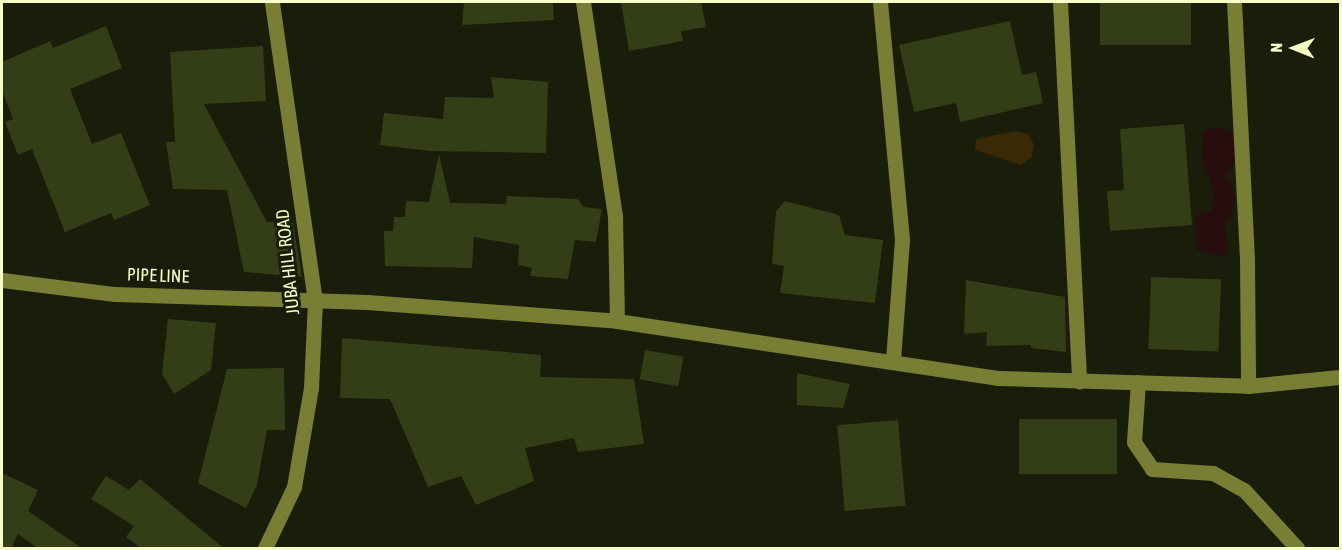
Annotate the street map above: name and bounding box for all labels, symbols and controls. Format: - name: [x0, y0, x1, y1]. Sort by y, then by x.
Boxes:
- north arrow: [1264, 18, 1324, 78]
- text: N: [1267, 43, 1285, 53]
- street label: JUBA HILL ROAD: [272, 208, 304, 316]
- street label: PIPE LINE: [127, 264, 189, 288]

